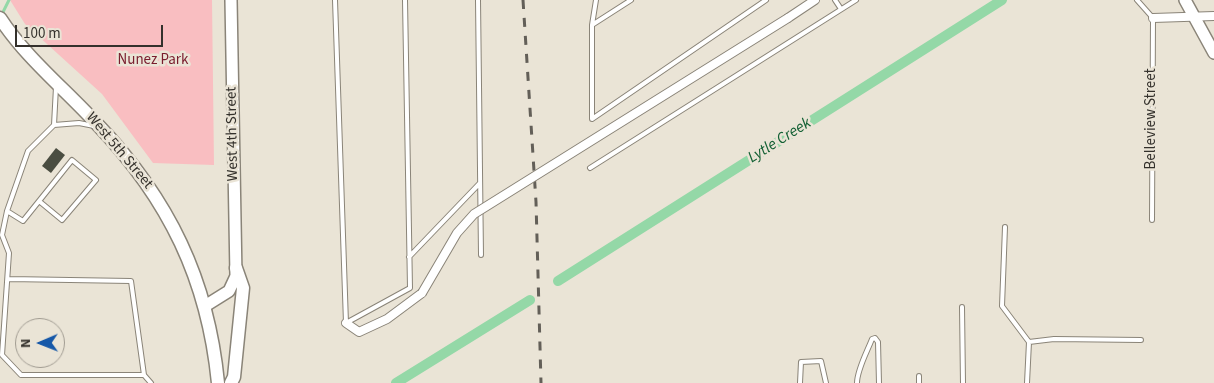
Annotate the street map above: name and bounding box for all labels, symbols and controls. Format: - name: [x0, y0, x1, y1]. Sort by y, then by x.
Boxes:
- scale bar: [18, 15, 165, 47]
- text: 100 m: [23, 23, 61, 44]
- park label: Nunez Park: [118, 52, 188, 70]
- street label: Belleview Street: [1143, 68, 1161, 170]
- street label: West 4th Street: [223, 87, 243, 181]
- street label: West 5th Street: [82, 109, 156, 193]
- water label: Lytle Creek: [745, 114, 815, 168]
- north arrow: [15, 318, 65, 368]
- text: N: [16, 338, 36, 348]

